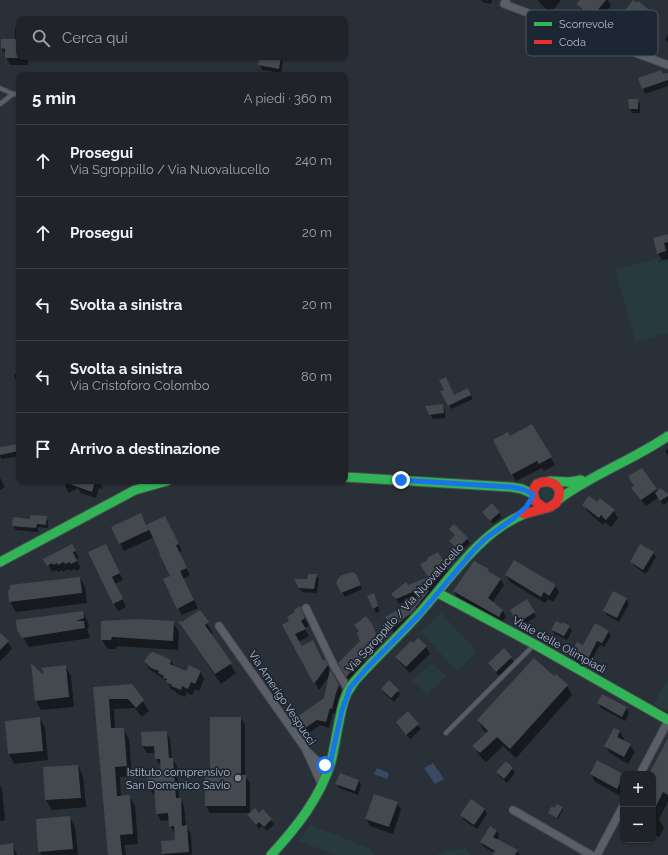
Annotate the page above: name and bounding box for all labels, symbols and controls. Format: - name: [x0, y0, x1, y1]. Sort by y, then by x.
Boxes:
- legend: [526, 10, 658, 56]
- search box: [16, 16, 348, 60]
- text: Scorrevole: [559, 18, 614, 31]
- icon: search: [30, 27, 52, 49]
- text: Cerca qui: [62, 29, 128, 47]
- text: Coda: [559, 36, 586, 49]
- text: 5 min: [32, 88, 76, 108]
- text: A piedi · 360 m: [244, 91, 332, 106]
- text: Prosegui: [70, 144, 133, 162]
- icon: ahead: [32, 150, 54, 172]
- text: 240 m: [295, 153, 332, 168]
- text: Via Sgroppillo / Via Nuovalucello: [70, 162, 270, 177]
- icon: ahead: [32, 222, 54, 244]
- text: Prosegui: [70, 224, 133, 242]
- text: 20 m: [302, 225, 332, 240]
- icon: left: [32, 294, 54, 316]
- text: Svolta a sinistra: [70, 296, 182, 314]
- text: 20 m: [302, 297, 332, 312]
- text: Svolta a sinistra: [70, 360, 182, 378]
- icon: left: [32, 366, 54, 388]
- text: 80 m: [301, 369, 332, 384]
- text: Via Cristoforo Colombo: [70, 378, 209, 393]
- icon: arrive: [32, 438, 54, 460]
- text: Arrivo a destinazione: [70, 440, 220, 458]
- route end: [392, 471, 410, 489]
- street label: Via Sgroppillo / Via Nuovalucello: [344, 541, 467, 675]
- street label: Viale delle Olimpiadi: [510, 614, 608, 676]
- street label: Via Amerigo Vespucci: [246, 649, 318, 747]
- route start: [316, 756, 334, 774]
- place label: Istituto comprensivo San Domenico Savio: [126, 766, 230, 792]
- map controls: [620, 771, 656, 843]
- button: +: [620, 771, 656, 807]
- marker: Istituto comprensivo San Domenico Savio: [233, 773, 243, 783]
- button: −: [620, 807, 656, 843]

